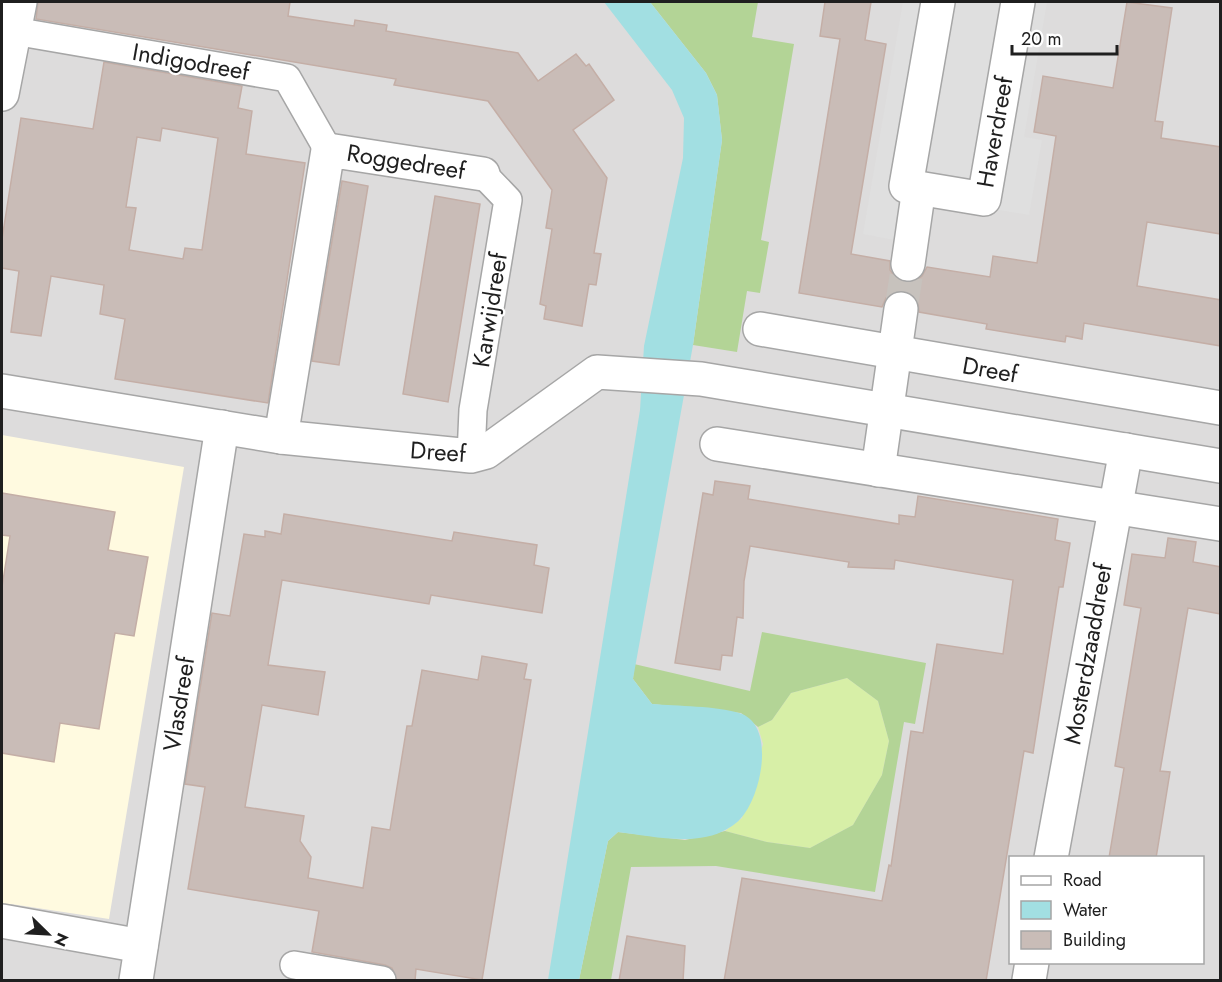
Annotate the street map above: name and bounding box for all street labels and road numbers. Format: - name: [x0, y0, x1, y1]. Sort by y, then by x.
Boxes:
- street label: Indigodreef: [130, 34, 254, 89]
- street label: Haverdreef: [968, 72, 1022, 190]
- street label: Roggedreef: [344, 135, 469, 188]
- street label: Karwijdreef: [463, 249, 516, 370]
- street label: Dreef: [960, 347, 1022, 392]
- street label: Dreef: [409, 432, 468, 471]
- street label: Mosterdzaaddreef: [1054, 560, 1121, 747]
- street label: Vlasdreef: [154, 653, 203, 754]

